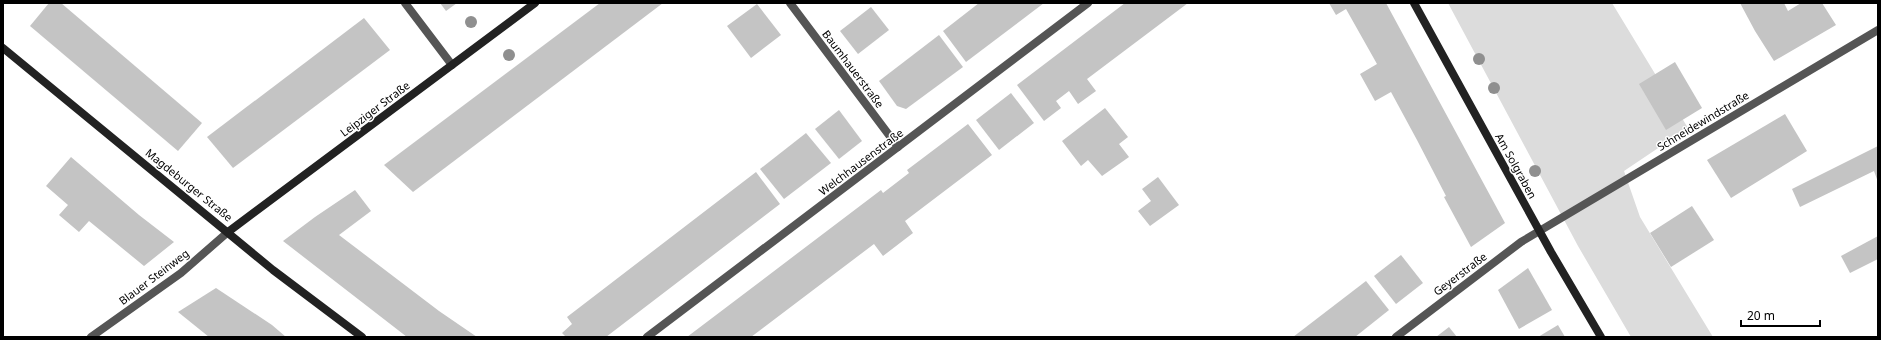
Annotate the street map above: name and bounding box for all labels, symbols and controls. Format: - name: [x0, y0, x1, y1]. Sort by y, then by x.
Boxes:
- street label: Baumhauerstraße: [819, 27, 888, 111]
- street label: Leipziger Straße: [337, 77, 413, 140]
- street label: Schneidewindstraße: [1654, 87, 1751, 154]
- street label: Welchhausenstraße: [815, 125, 906, 198]
- street label: Am Solgraben: [1492, 130, 1541, 201]
- street label: Magdeburger Straße: [143, 145, 236, 224]
- street label: Blauer Steinweg: [116, 245, 192, 308]
- street label: Geyerstraße: [1430, 249, 1489, 299]
- scale bar: [1741, 302, 1820, 328]
- text: 20 m: [1747, 307, 1775, 324]

